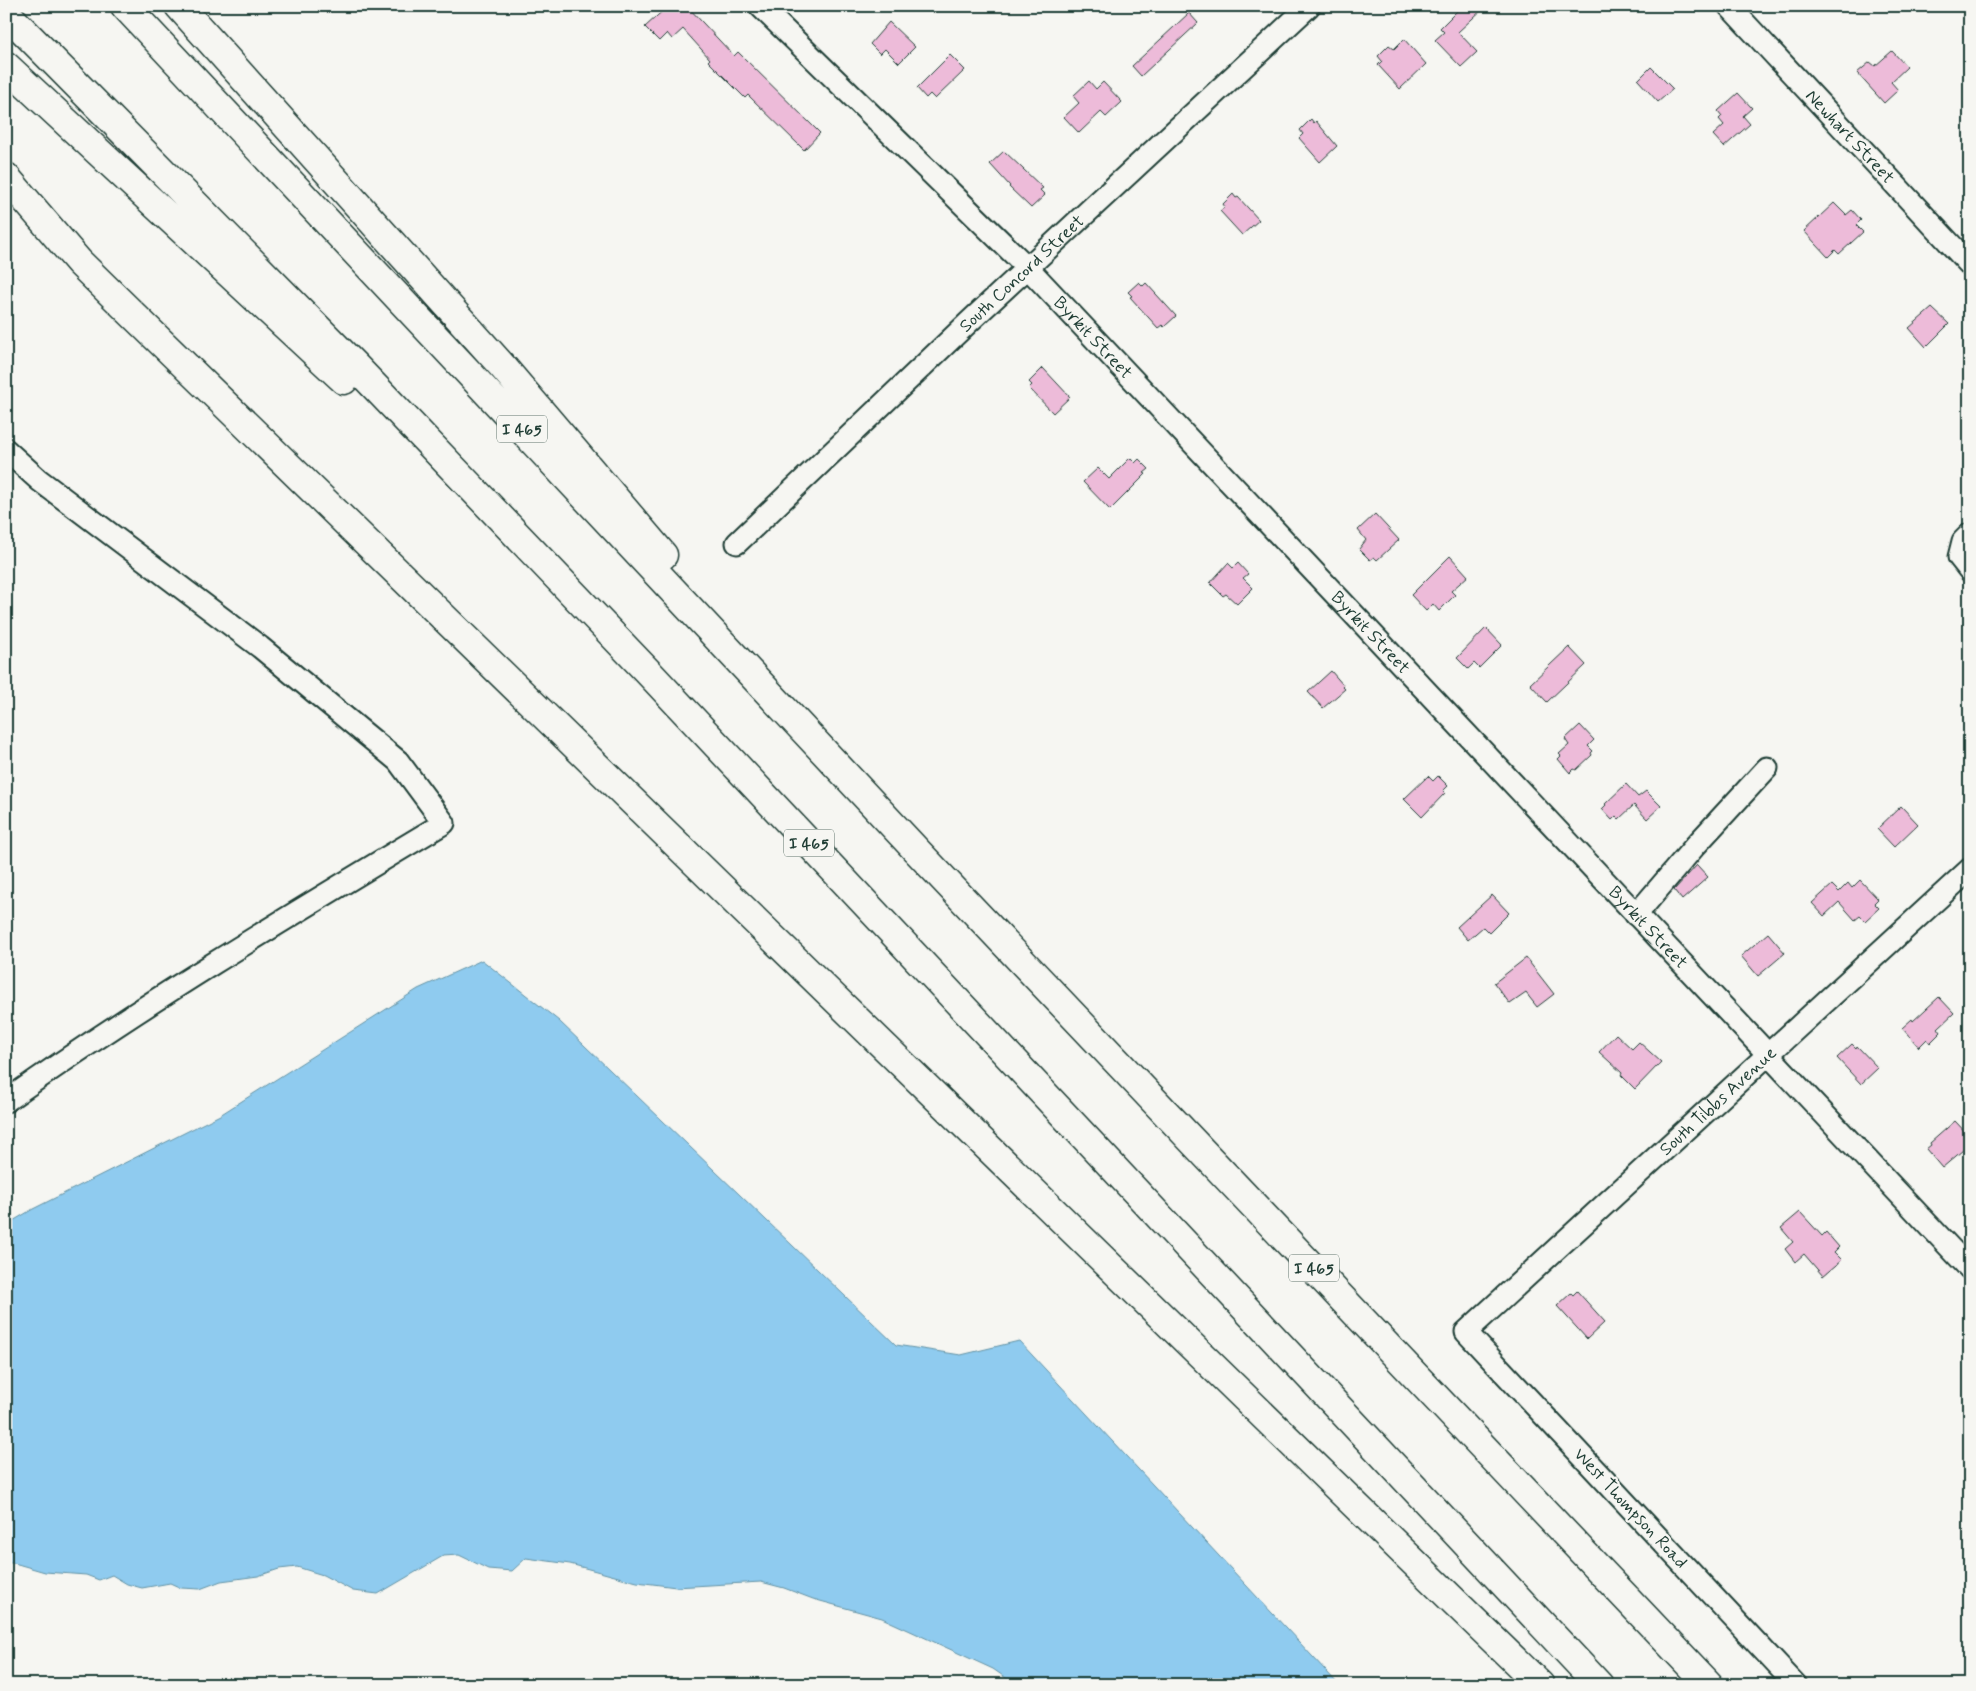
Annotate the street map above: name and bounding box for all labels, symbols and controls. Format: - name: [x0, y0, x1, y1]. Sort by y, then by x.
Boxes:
- street label: Newhart Street: [1800, 85, 1899, 189]
- street label: South Concord Street: [954, 210, 1090, 338]
- street label: Byrkit Street: [1048, 291, 1137, 385]
- road number: I 465: [497, 416, 547, 442]
- street label: Byrkit Street: [1325, 586, 1415, 680]
- road number: I 465: [784, 830, 834, 856]
- street label: Byrkit Street: [1603, 881, 1693, 975]
- street label: South Tibbs Avenue: [1655, 1041, 1782, 1161]
- road number: I 465: [1289, 1254, 1339, 1282]
- street label: West Thompson Road: [1568, 1443, 1693, 1574]

